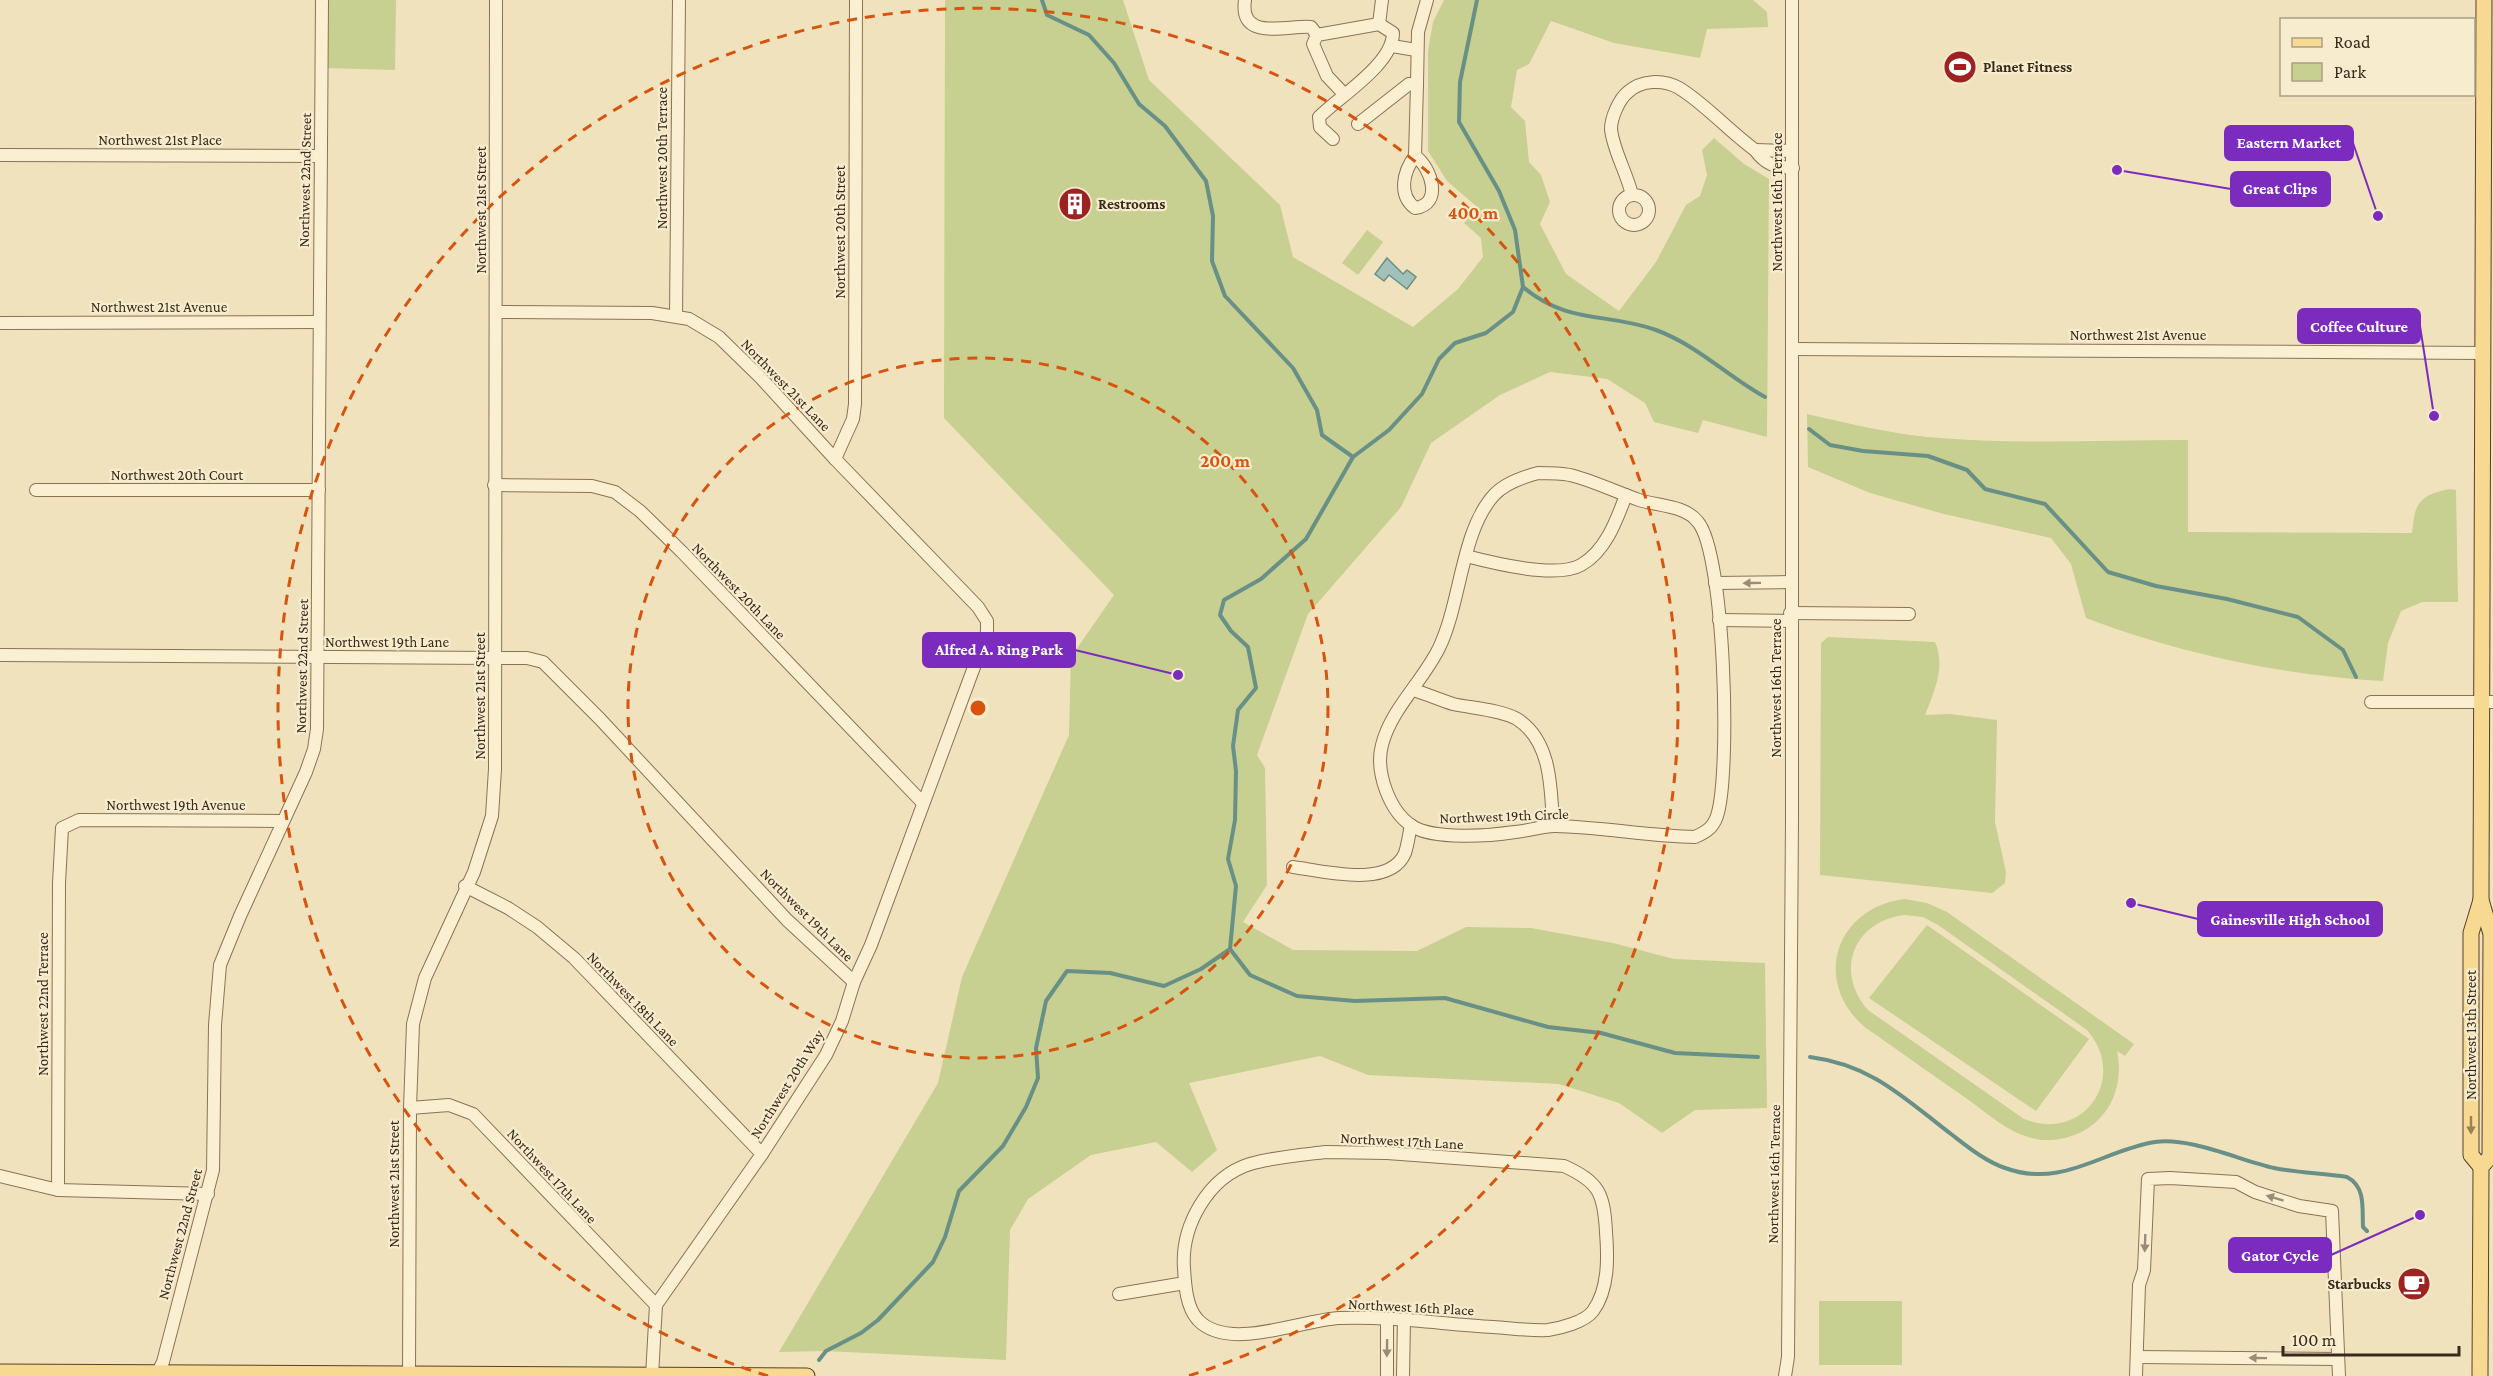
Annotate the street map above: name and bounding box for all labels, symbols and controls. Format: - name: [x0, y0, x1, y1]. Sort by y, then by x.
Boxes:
- legend: [2280, 18, 2475, 96]
- text: Road: [2334, 32, 2371, 52]
- sports icon: Planet Fitness: [1942, 49, 1978, 85]
- place label: Planet Fitness: [1983, 59, 2072, 75]
- text: Park: [2334, 62, 2366, 82]
- street label: Northwest 20th Terrace: [654, 86, 670, 229]
- street label: Northwest 22nd Street: [296, 111, 314, 248]
- callout: Eastern Market: [2225, 126, 2353, 160]
- street label: Northwest 21st Place: [98, 132, 222, 148]
- street label: Northwest 16th Terrace: [1769, 132, 1785, 272]
- text: Eastern Market: [2237, 134, 2342, 151]
- street label: Northwest 21st Street: [473, 145, 489, 274]
- street label: Northwest 20th Street: [832, 164, 848, 299]
- callout: Great Clips: [2231, 172, 2330, 206]
- text: Great Clips: [2243, 180, 2318, 197]
- building icon: Restrooms: [1057, 186, 1093, 222]
- place label: Restrooms: [1098, 196, 1165, 212]
- text: 400 m: [1448, 203, 1499, 223]
- street label: Northwest 21st Avenue: [91, 299, 228, 315]
- callout: Coffee Culture: [2298, 309, 2420, 343]
- text: Coffee Culture: [2310, 318, 2408, 335]
- street label: Northwest 21st Avenue: [2070, 327, 2207, 343]
- street label: Northwest 21st Lane: [738, 336, 834, 435]
- text: 200 m: [1200, 451, 1251, 471]
- street label: Northwest 20th Court: [111, 467, 244, 483]
- street label: Northwest 20th Lane: [689, 540, 789, 643]
- one-way arrow: [1743, 578, 1762, 588]
- street label: Northwest 22nd Street: [293, 597, 311, 734]
- street label: Northwest 16th Terrace: [1768, 618, 1784, 758]
- street label: Northwest 21st Street: [472, 631, 488, 760]
- callout: Alfred A. Ring Park: [923, 633, 1075, 667]
- street label: Northwest 19th Lane: [325, 634, 450, 650]
- text: Alfred A. Ring Park: [934, 641, 1063, 658]
- centre of rings: [968, 698, 988, 718]
- street label: Northwest 19th Avenue: [106, 797, 246, 813]
- street label: Northwest 19th Circle: [1439, 806, 1569, 826]
- street label: Northwest 19th Lane: [757, 865, 857, 965]
- callout: Gainesville High School: [2198, 902, 2382, 936]
- text: Gainesville High School: [2210, 911, 2370, 928]
- street label: Northwest 22nd Terrace: [35, 932, 51, 1076]
- street label: Northwest 18th Lane: [584, 949, 682, 1050]
- street label: Northwest 13th Street: [2463, 969, 2479, 1100]
- street label: Northwest 20th Way: [747, 1027, 828, 1142]
- street label: Northwest 16th Terrace: [1765, 1104, 1783, 1244]
- one-way arrow: [2466, 1115, 2476, 1134]
- street label: Northwest 21st Street: [386, 1119, 402, 1248]
- street label: Northwest 17th Lane: [504, 1125, 600, 1227]
- street label: Northwest 17th Lane: [1340, 1130, 1464, 1152]
- street label: Northwest 22nd Street: [155, 1166, 205, 1301]
- one-way arrow: [2266, 1193, 2284, 1203]
- one-way arrow: [2141, 1233, 2150, 1252]
- callout: Gator Cycle: [2229, 1238, 2331, 1272]
- text: Gator Cycle: [2241, 1247, 2319, 1264]
- cafe icon: Starbucks: [2396, 1266, 2432, 1302]
- place label: Starbucks: [2327, 1276, 2391, 1292]
- street label: Northwest 16th Place: [1348, 1296, 1475, 1318]
- scale bar: [2283, 1319, 2458, 1357]
- text: 100 m: [2292, 1330, 2337, 1350]
- one-way arrow: [1382, 1338, 1392, 1357]
- one-way arrow: [2248, 1353, 2267, 1363]

